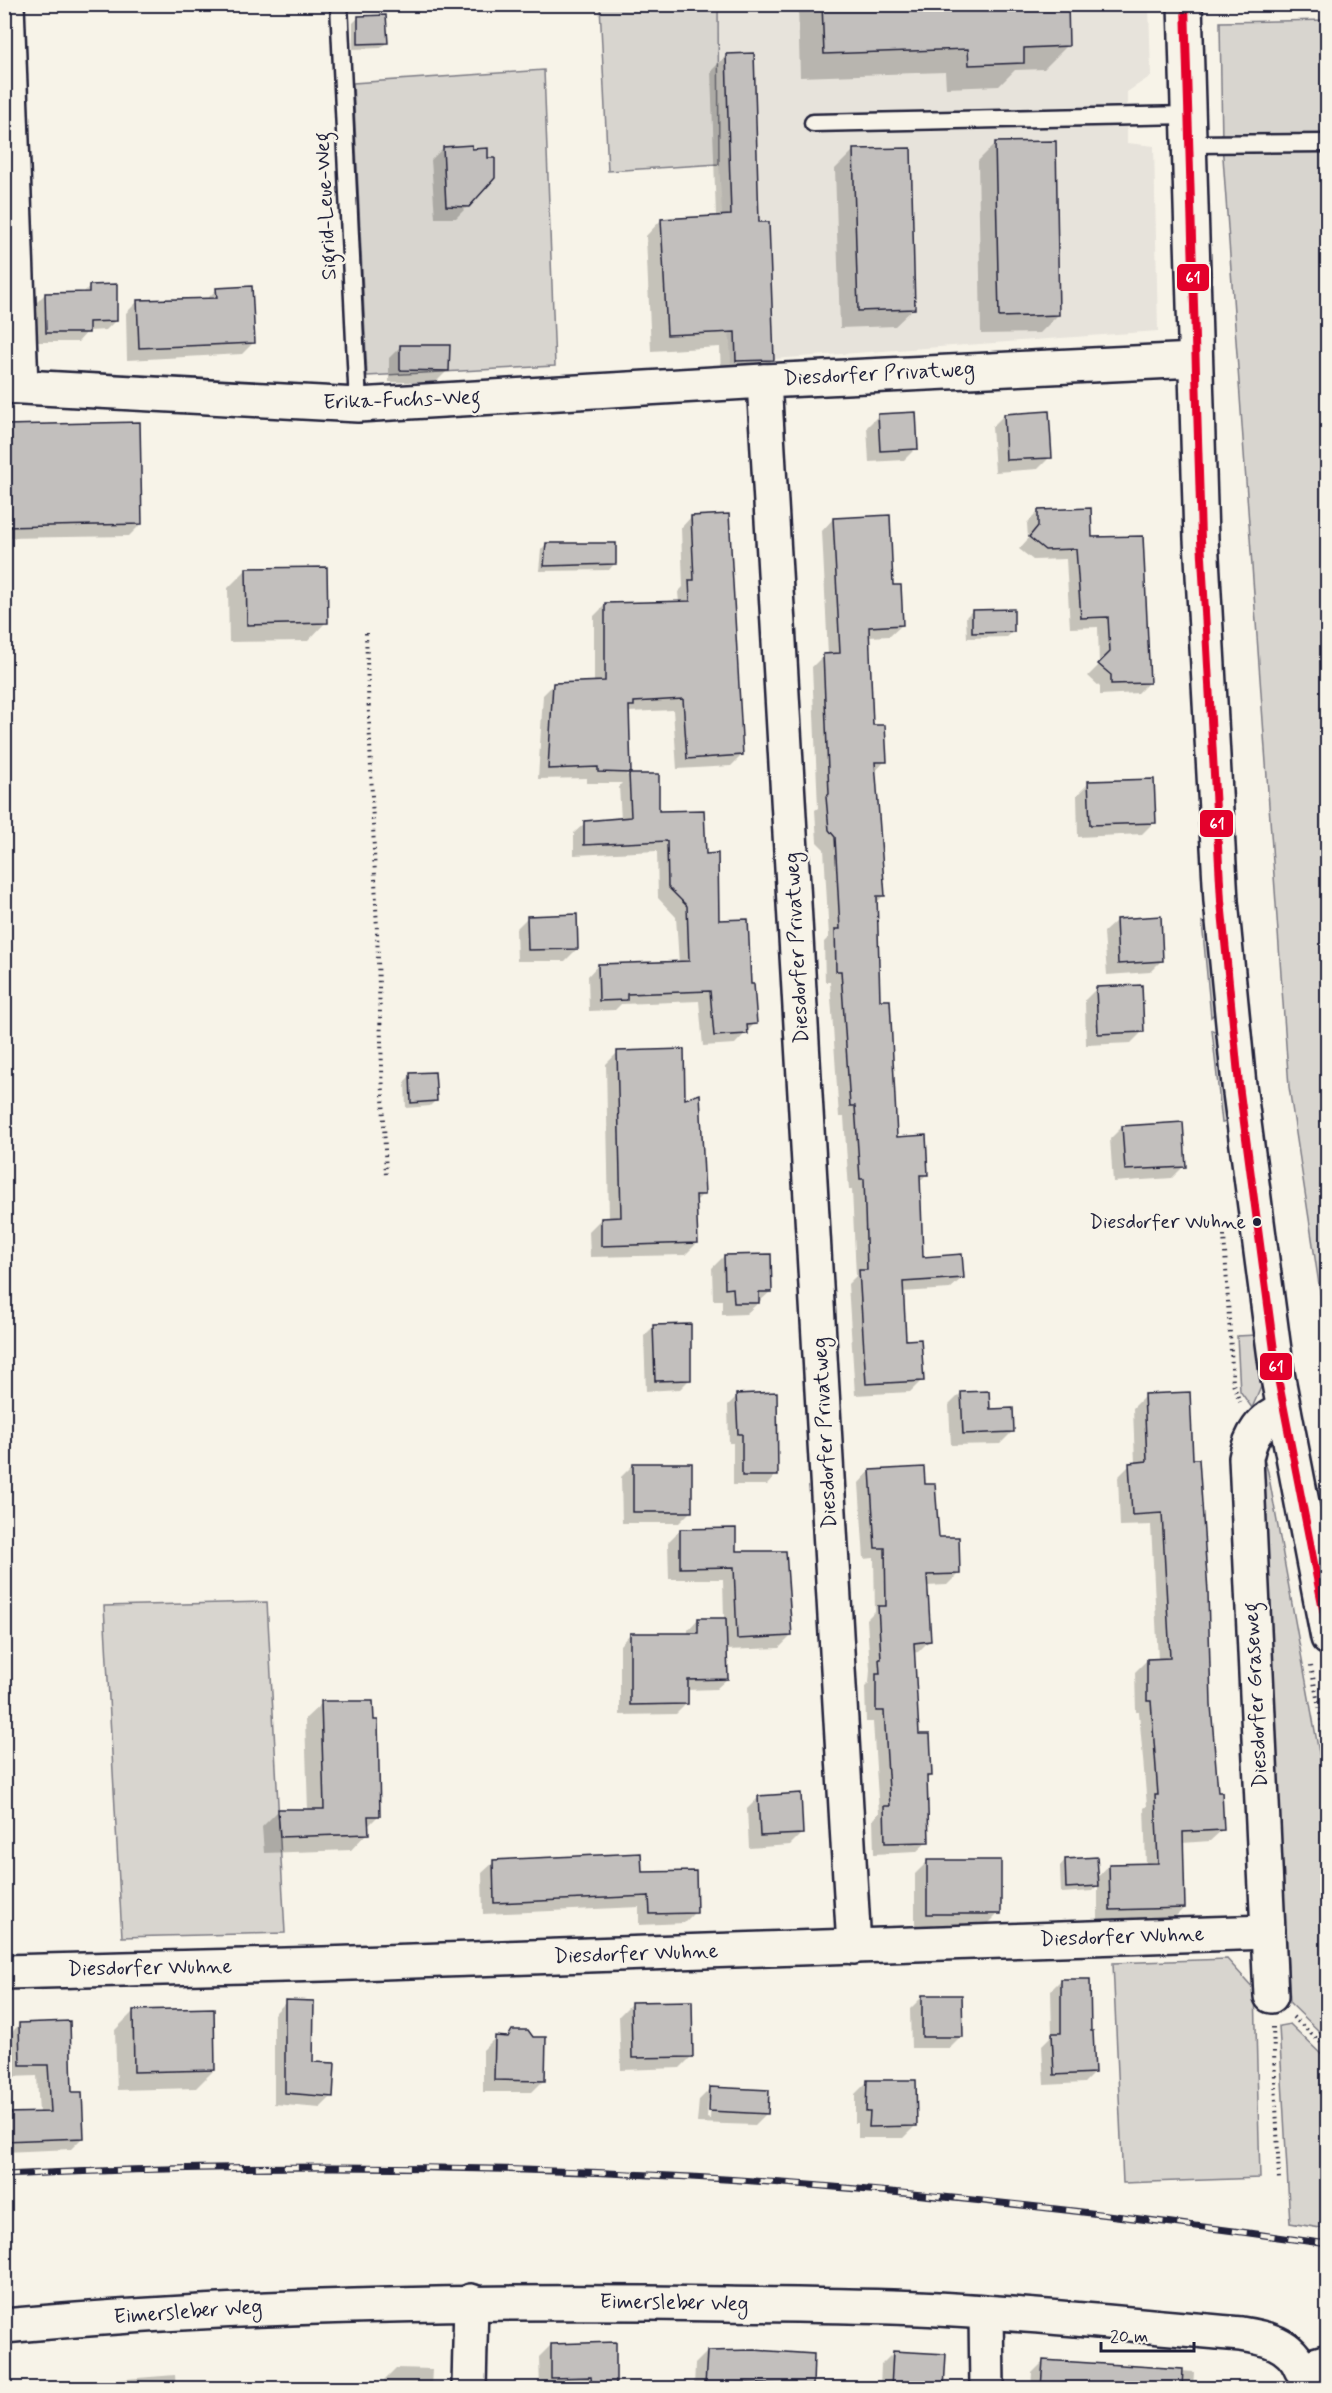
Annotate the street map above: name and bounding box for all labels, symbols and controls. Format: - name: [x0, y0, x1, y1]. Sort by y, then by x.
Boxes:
- street label: Sigrid-Leue-Weg: [308, 131, 346, 281]
- line badge: 61: [1176, 263, 1210, 292]
- text: 61: [1185, 268, 1201, 289]
- street label: Diesdorfer Privatweg: [783, 355, 975, 394]
- street label: Erika-Fuchs-Weg: [323, 383, 481, 419]
- line badge: 61: [1199, 809, 1234, 838]
- text: 61: [1209, 814, 1225, 835]
- street label: Diesdorfer Privatweg: [778, 852, 817, 1044]
- place label: Diesdorfer Wuhne: [1089, 1209, 1246, 1236]
- marker: Diesdorfer Wuhne: [1251, 1216, 1263, 1228]
- street label: Diesdorfer Privatweg: [806, 1337, 845, 1529]
- line badge: 61: [1259, 1352, 1293, 1381]
- text: 61: [1268, 1357, 1284, 1378]
- street label: Diesdorfer Graseweg: [1237, 1601, 1277, 1789]
- street label: Diesdorfer Wuhne: [1039, 1920, 1205, 1954]
- street label: Diesdorfer Wuhne: [553, 1937, 719, 1971]
- street label: Diesdorfer Wuhne: [67, 1953, 233, 1983]
- street label: Eimersleber Weg: [599, 2288, 749, 2319]
- street label: Eimersleber Weg: [113, 2293, 263, 2332]
- scale bar: [1101, 2315, 1194, 2353]
- text: 20 m: [1110, 2325, 1148, 2349]

